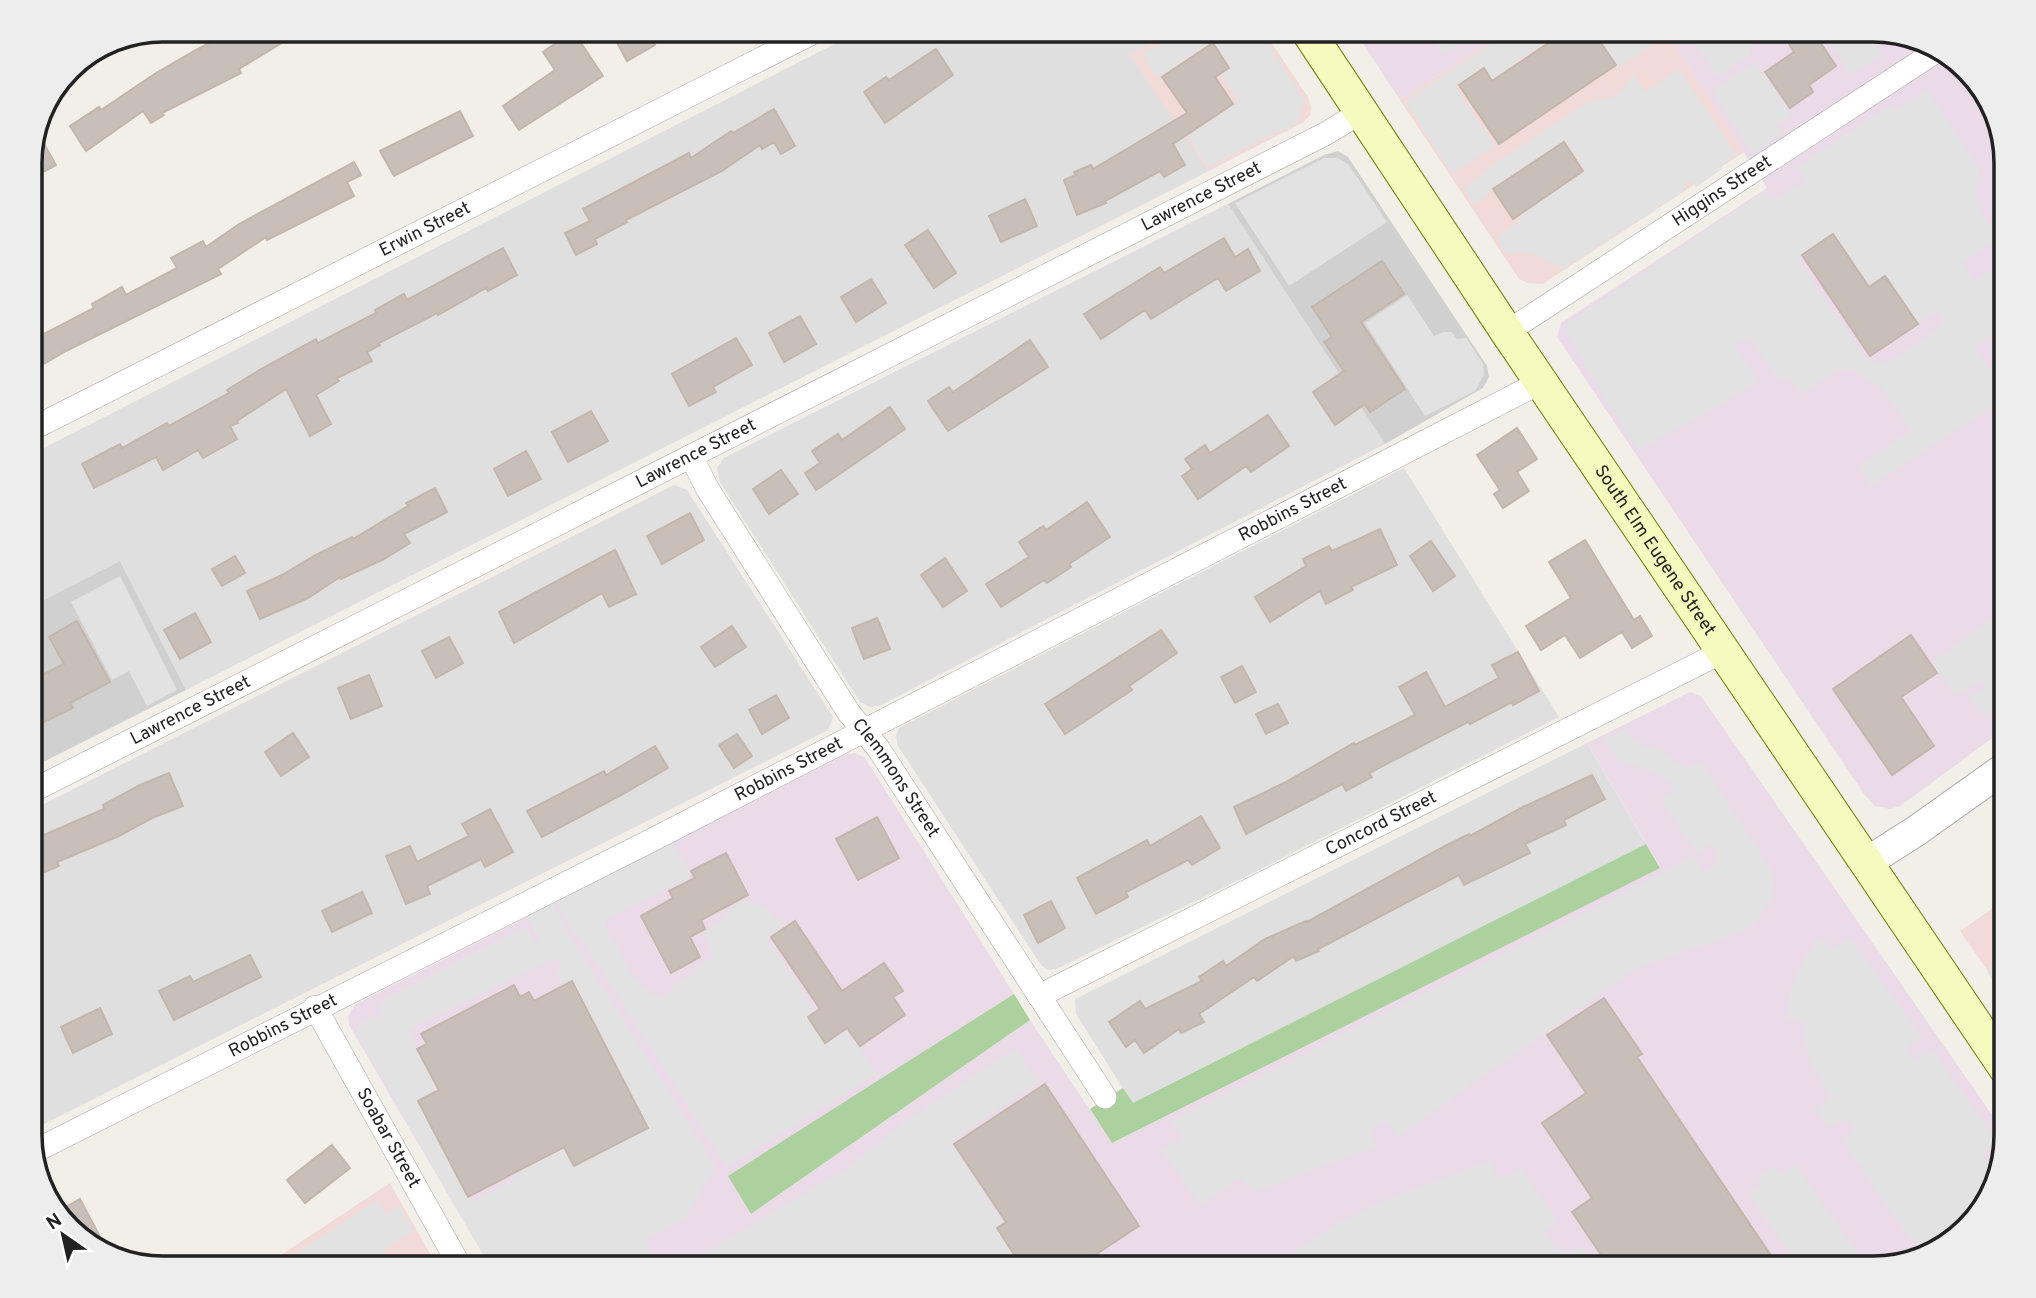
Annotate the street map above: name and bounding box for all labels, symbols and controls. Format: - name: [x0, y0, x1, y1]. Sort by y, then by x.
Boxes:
- street label: Higgins Street: [1668, 150, 1776, 232]
- street label: Lawrence Street: [1138, 157, 1265, 237]
- street label: Erwin Street: [376, 197, 474, 262]
- street label: Lawrence Street: [632, 414, 760, 494]
- street label: South Elm Eugene Street: [1589, 461, 1721, 640]
- street label: Robbins Street: [1235, 472, 1351, 547]
- street label: Lawrence Street: [127, 670, 254, 751]
- street label: Clemmons Street: [847, 714, 945, 842]
- street label: Robbins Street: [731, 732, 847, 807]
- street label: Concord Street: [1322, 786, 1441, 861]
- street label: Robbins Street: [225, 989, 341, 1063]
- street label: Soabar Street: [351, 1084, 425, 1192]
- north arrow: [28, 1200, 98, 1270]
- text: N: [42, 1209, 67, 1236]

